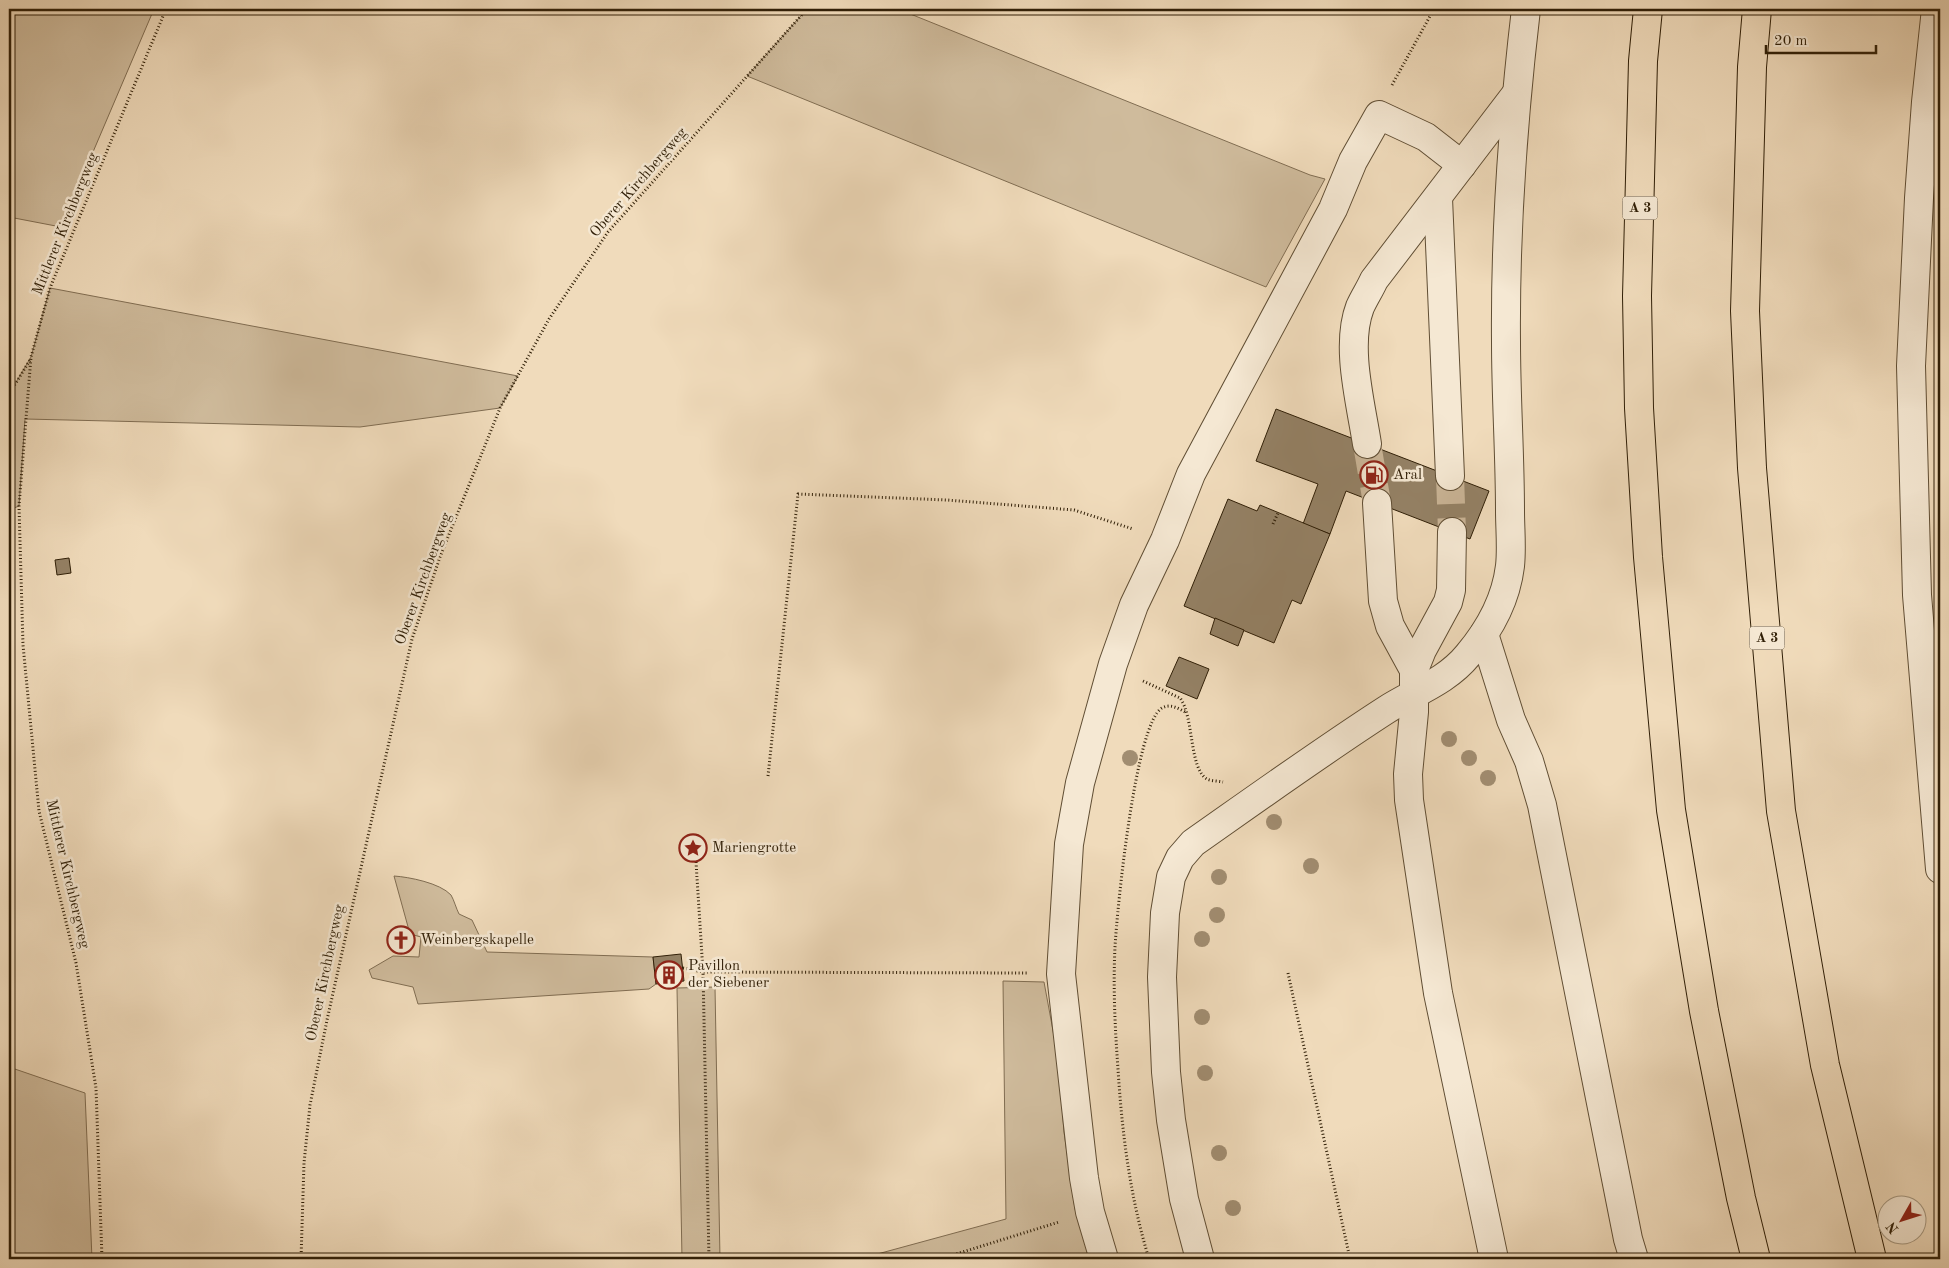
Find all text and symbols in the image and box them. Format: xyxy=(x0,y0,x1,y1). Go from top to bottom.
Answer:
scale bar xyxy=(1766,22,1876,54)
text: 20 m xyxy=(1774,34,1808,49)
street label: Oberer Kirchbergweg xyxy=(588,125,690,241)
street label: Mittlerer Kirchbergweg xyxy=(30,151,102,297)
road number: A 3 xyxy=(1622,197,1658,220)
fuel station icon: Aral xyxy=(1359,460,1389,490)
place label: Aral xyxy=(1393,468,1422,483)
street label: Oberer Kirchbergweg xyxy=(393,511,455,647)
road number: A 3 xyxy=(1750,626,1784,650)
street label: Mittlerer Kirchbergweg xyxy=(43,798,91,950)
place icon: Mariengrotte xyxy=(678,833,708,863)
place label: Mariengrotte xyxy=(712,841,796,856)
street label: Oberer Kirchbergweg xyxy=(304,903,348,1043)
church icon: Weinbergskapelle xyxy=(386,925,416,955)
place label: Weinbergskapelle xyxy=(420,933,534,948)
place label: Pavillon der Siebener xyxy=(688,959,769,991)
building icon: Pavillon der Siebener xyxy=(654,960,684,990)
north arrow xyxy=(1876,1196,1926,1246)
text: N xyxy=(1884,1219,1901,1236)

